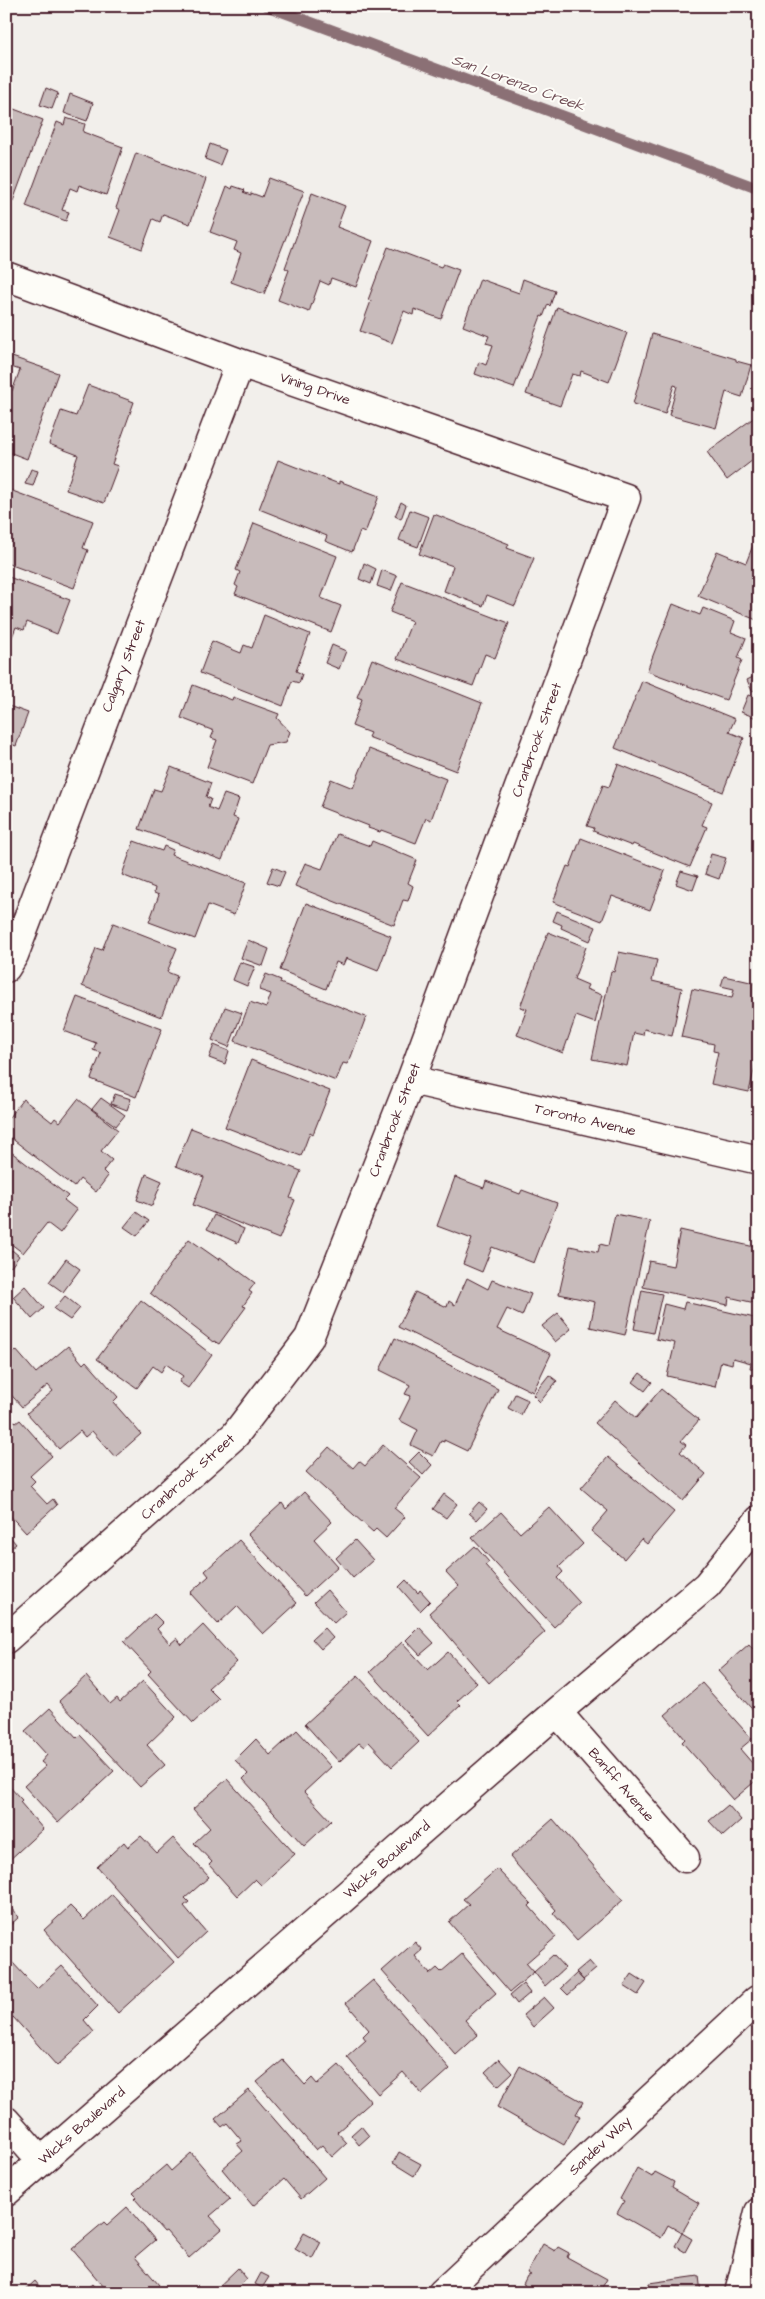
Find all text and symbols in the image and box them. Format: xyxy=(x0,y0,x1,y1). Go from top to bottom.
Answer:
water label: San Lorenzo Creek xyxy=(449,49,588,117)
street label: Vining Drive xyxy=(277,368,353,411)
street label: Calgary Street xyxy=(97,616,151,715)
street label: Cranbrook Street xyxy=(507,680,567,800)
street label: Cranbrook Street xyxy=(364,1060,426,1180)
street label: Toronto Avenue xyxy=(532,1099,638,1142)
street label: Cranbrook Street xyxy=(137,1429,240,1525)
street label: Banff Avenue xyxy=(583,1744,659,1827)
street label: Wicks Boulevard xyxy=(339,1817,435,1903)
street label: Wicks Boulevard xyxy=(34,2083,130,2169)
street label: Sandev Way xyxy=(564,2112,636,2180)

